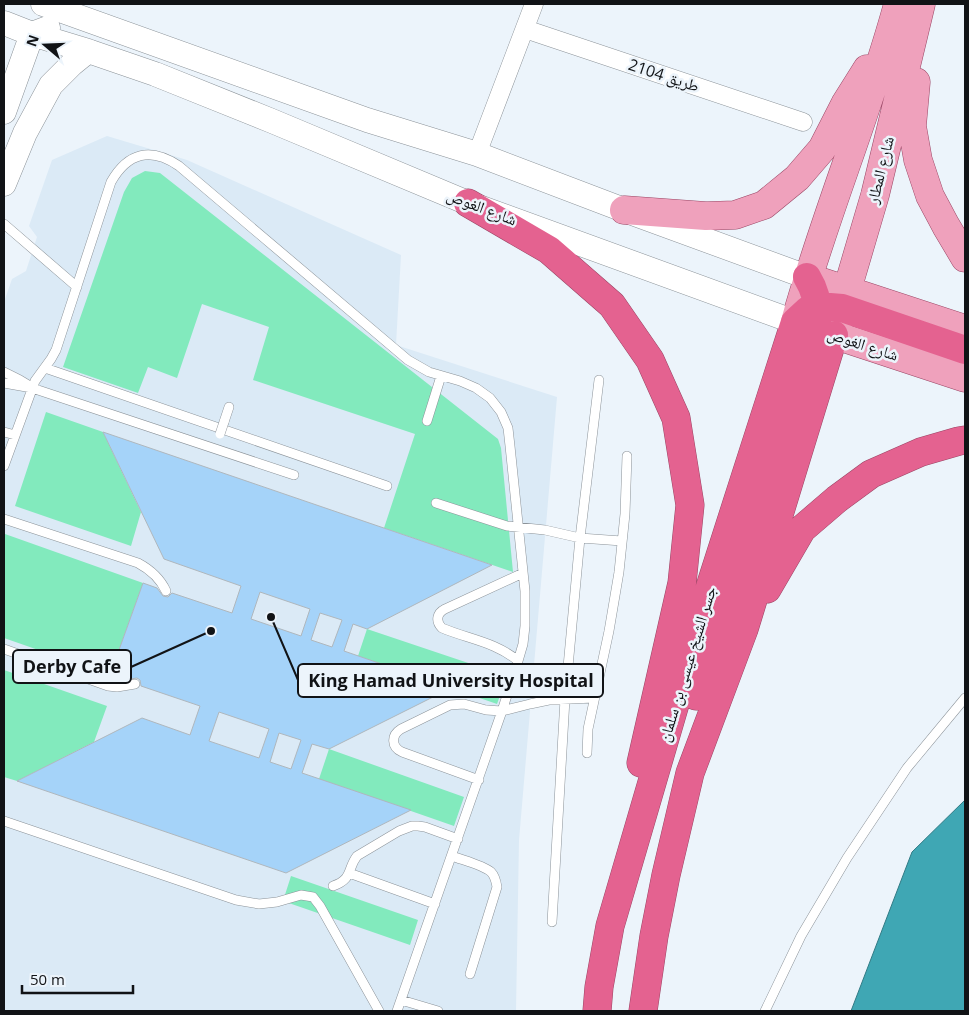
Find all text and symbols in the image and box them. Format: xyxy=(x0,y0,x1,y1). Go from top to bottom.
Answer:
north arrow xyxy=(20,20,70,70)
text: N xyxy=(21,32,43,49)
street label: طريق 2104 xyxy=(626,53,702,97)
street label: شارع المطار xyxy=(861,134,899,207)
street label: شارع الغوص xyxy=(444,184,520,230)
street label: شارع الغوص xyxy=(825,322,901,366)
street label: جسر الشيخ عيسى بن سلمان xyxy=(653,583,721,745)
callout: Derby Cafe xyxy=(13,650,131,683)
text: Derby Cafe xyxy=(23,654,121,678)
callout: King Hamad University Hospital xyxy=(298,664,603,697)
text: King Hamad University Hospital xyxy=(308,668,594,692)
scale bar xyxy=(22,962,134,994)
text: 50 m xyxy=(30,969,65,989)

